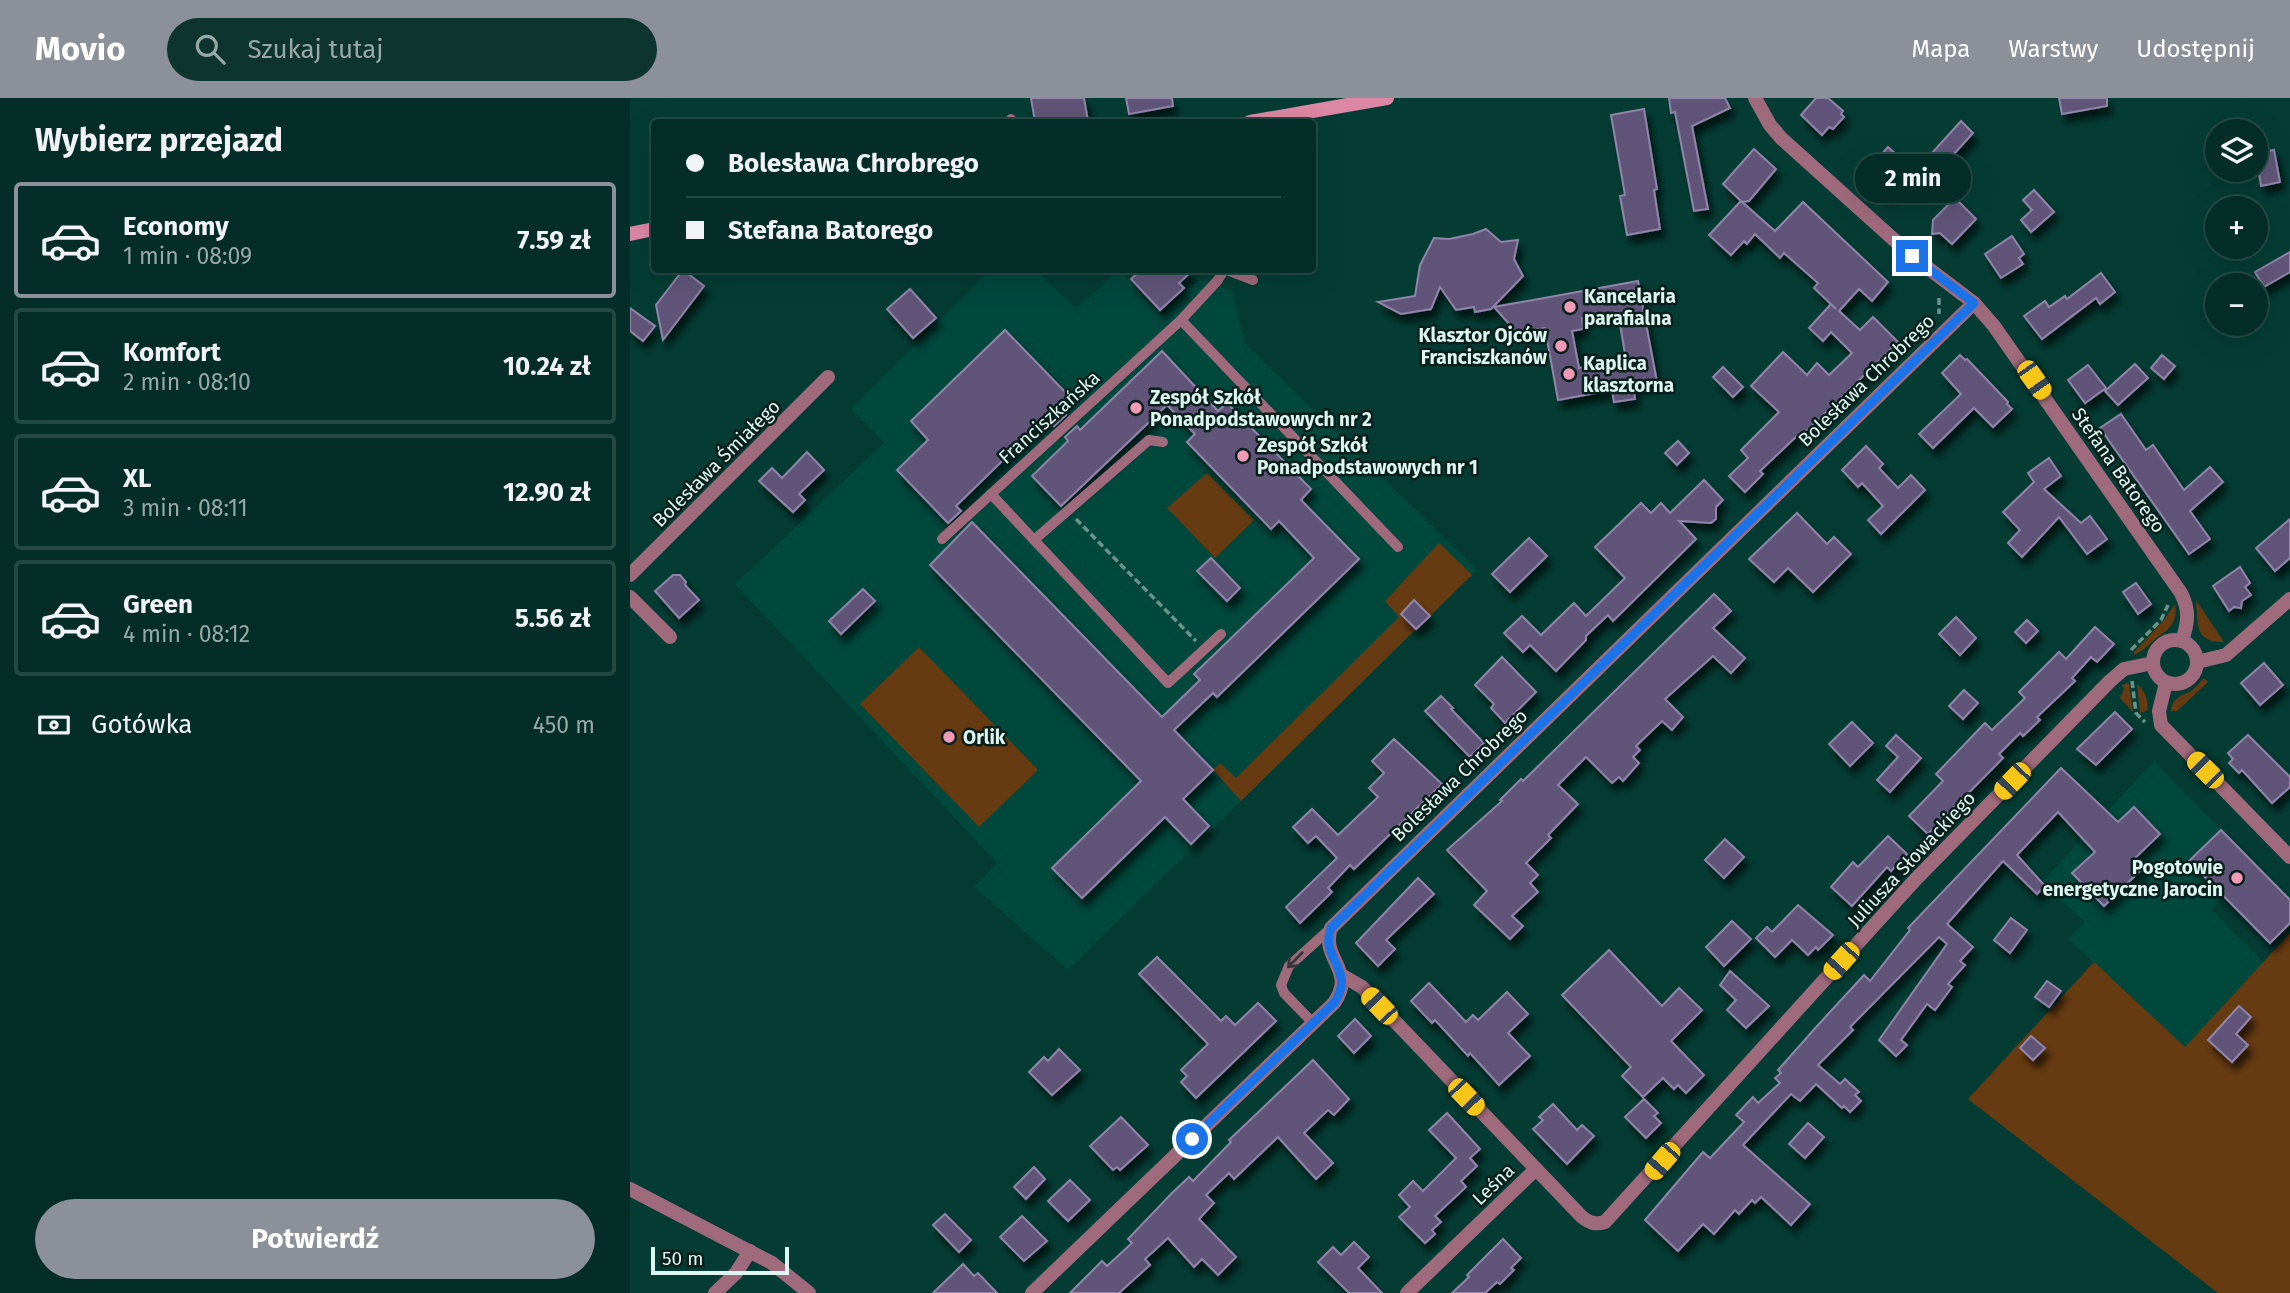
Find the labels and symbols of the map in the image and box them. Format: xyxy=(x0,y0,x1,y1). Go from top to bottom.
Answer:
callout: 2 min xyxy=(1854,155,1970,204)
route end xyxy=(1896,240,1928,272)
place label: Kancelaria parafialna xyxy=(1584,285,1676,330)
marker: Kancelaria parafialna xyxy=(1562,299,1578,315)
street label: Bolesława Chrobrego xyxy=(1793,309,1939,451)
place label: Klasztor Ojców Franciszkanów xyxy=(1419,324,1548,369)
marker: Klasztor Ojców Franciszkanów xyxy=(1553,338,1569,354)
place label: Kaplica klasztorna xyxy=(1583,352,1674,397)
car xyxy=(2014,357,2055,403)
street label: Franciszkańska xyxy=(994,366,1105,469)
marker: Kaplica klasztorna xyxy=(1561,366,1577,382)
place label: Zespół Szkół Ponadpodstawowych nr 2 xyxy=(1150,386,1372,431)
street label: Bolesława Śmiałego xyxy=(648,395,785,532)
marker: Zespół Szkół Ponadpodstawowych nr 2 xyxy=(1128,400,1144,416)
street label: Stefana Batorego xyxy=(2067,403,2170,537)
place label: Zespół Szkół Ponadpodstawowych nr 1 xyxy=(1257,434,1478,479)
marker: Zespół Szkół Ponadpodstawowych nr 1 xyxy=(1235,448,1251,464)
street label: Bolesława Chrobrego xyxy=(1386,704,1532,846)
place label: Orlik xyxy=(963,726,1006,749)
marker: Orlik xyxy=(941,729,957,745)
car xyxy=(2183,748,2228,792)
car xyxy=(1990,759,2035,803)
street label: Juliusza Słowackiego xyxy=(1843,787,1980,932)
place label: Pogotowie energetyczne Jarocin xyxy=(2042,856,2223,901)
marker: Pogotowie energetyczne Jarocin xyxy=(2229,870,2245,886)
car xyxy=(1820,938,1863,984)
one-way arrow xyxy=(1287,951,1304,968)
car xyxy=(1357,984,1402,1028)
car xyxy=(1444,1075,1489,1119)
route start xyxy=(1176,1123,1208,1155)
car xyxy=(1641,1138,1684,1184)
street label: Leśna xyxy=(1467,1159,1519,1210)
scale bar xyxy=(651,1244,789,1276)

